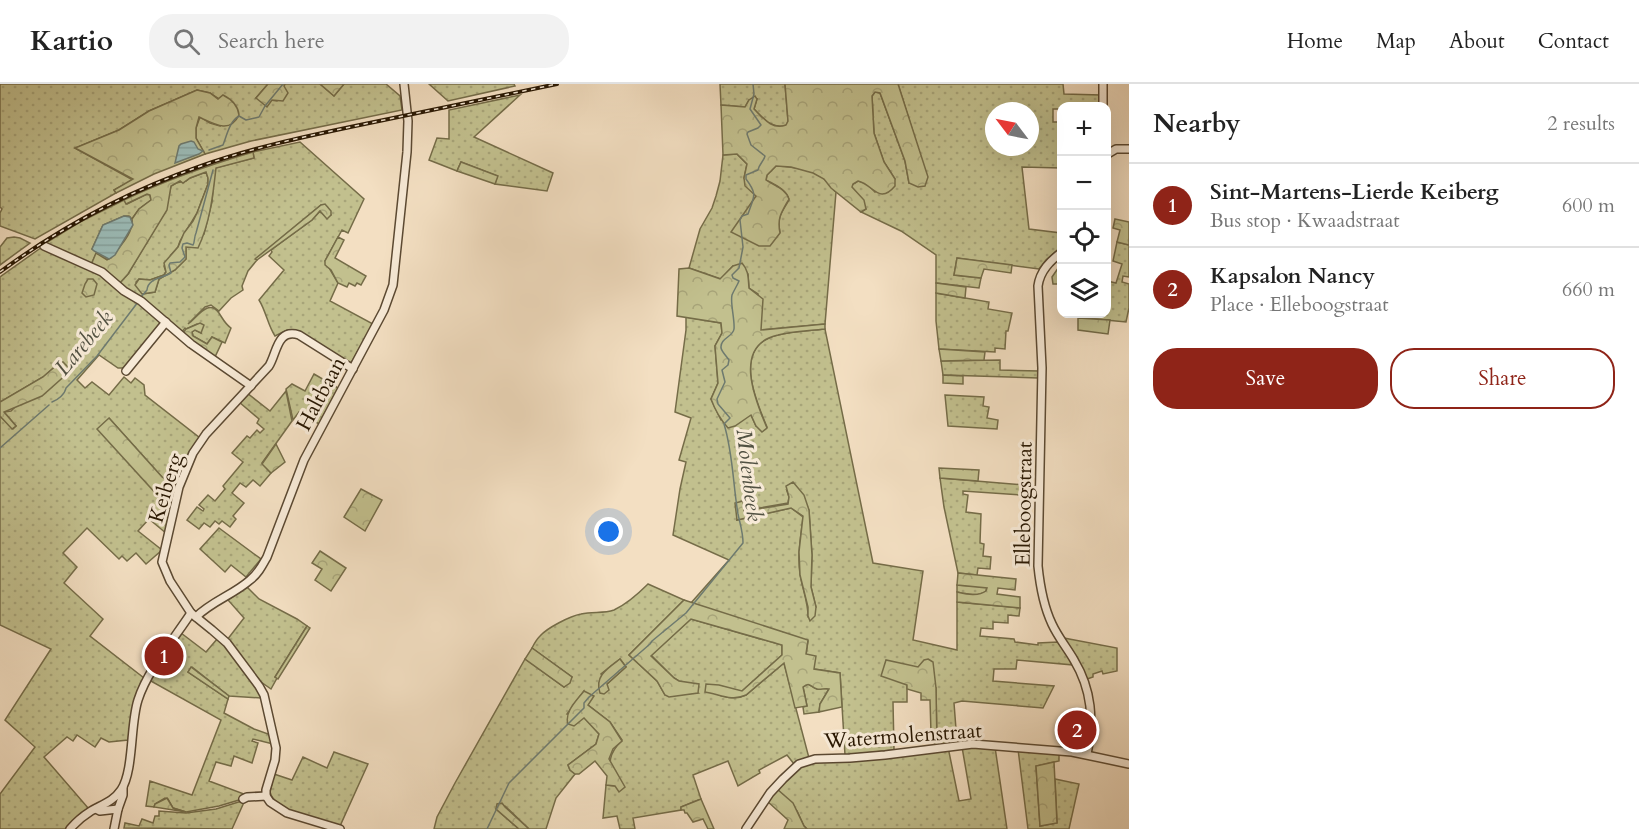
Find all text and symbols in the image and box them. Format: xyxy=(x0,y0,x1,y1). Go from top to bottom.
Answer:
search box xyxy=(149,14,569,68)
text: Kartio xyxy=(30,22,113,60)
icon: search xyxy=(170,25,203,58)
text: Search here xyxy=(218,26,325,56)
text: Home xyxy=(1287,27,1343,56)
text: Map xyxy=(1376,27,1416,56)
text: About xyxy=(1449,27,1505,56)
text: Contact xyxy=(1538,27,1609,56)
north arrow xyxy=(985,102,1039,156)
map controls xyxy=(1057,102,1111,318)
button: + xyxy=(1057,102,1111,156)
text: Nearby xyxy=(1153,106,1241,141)
text: 2 results xyxy=(1547,110,1615,137)
button: − xyxy=(1057,156,1111,210)
text: Sint-Martens-Lierde Keiberg xyxy=(1210,177,1499,207)
text: 1 xyxy=(1167,192,1178,219)
text: 600 m xyxy=(1562,192,1615,219)
text: Bus stop · Kwaadstraat xyxy=(1210,207,1400,234)
button: locate xyxy=(1057,210,1111,264)
text: Kapsalon Nancy xyxy=(1210,261,1375,291)
button: layers xyxy=(1057,264,1111,318)
text: 2 xyxy=(1167,276,1178,303)
text: 660 m xyxy=(1562,276,1615,303)
text: Place · Elleboogstraat xyxy=(1210,291,1389,318)
water label: Larebeek xyxy=(48,304,120,382)
button: Save xyxy=(1153,348,1378,409)
button: Share xyxy=(1390,348,1615,409)
street label: Haltbaan xyxy=(289,352,353,436)
water label: Molenbeek xyxy=(728,427,770,523)
street label: Elleboogstraat xyxy=(1008,441,1040,567)
street label: Keiberg xyxy=(142,449,190,526)
your location xyxy=(594,517,623,546)
pin: 1 xyxy=(144,634,184,678)
pin: 2 xyxy=(1058,708,1096,752)
street label: Watermolenstraat xyxy=(822,716,983,756)

